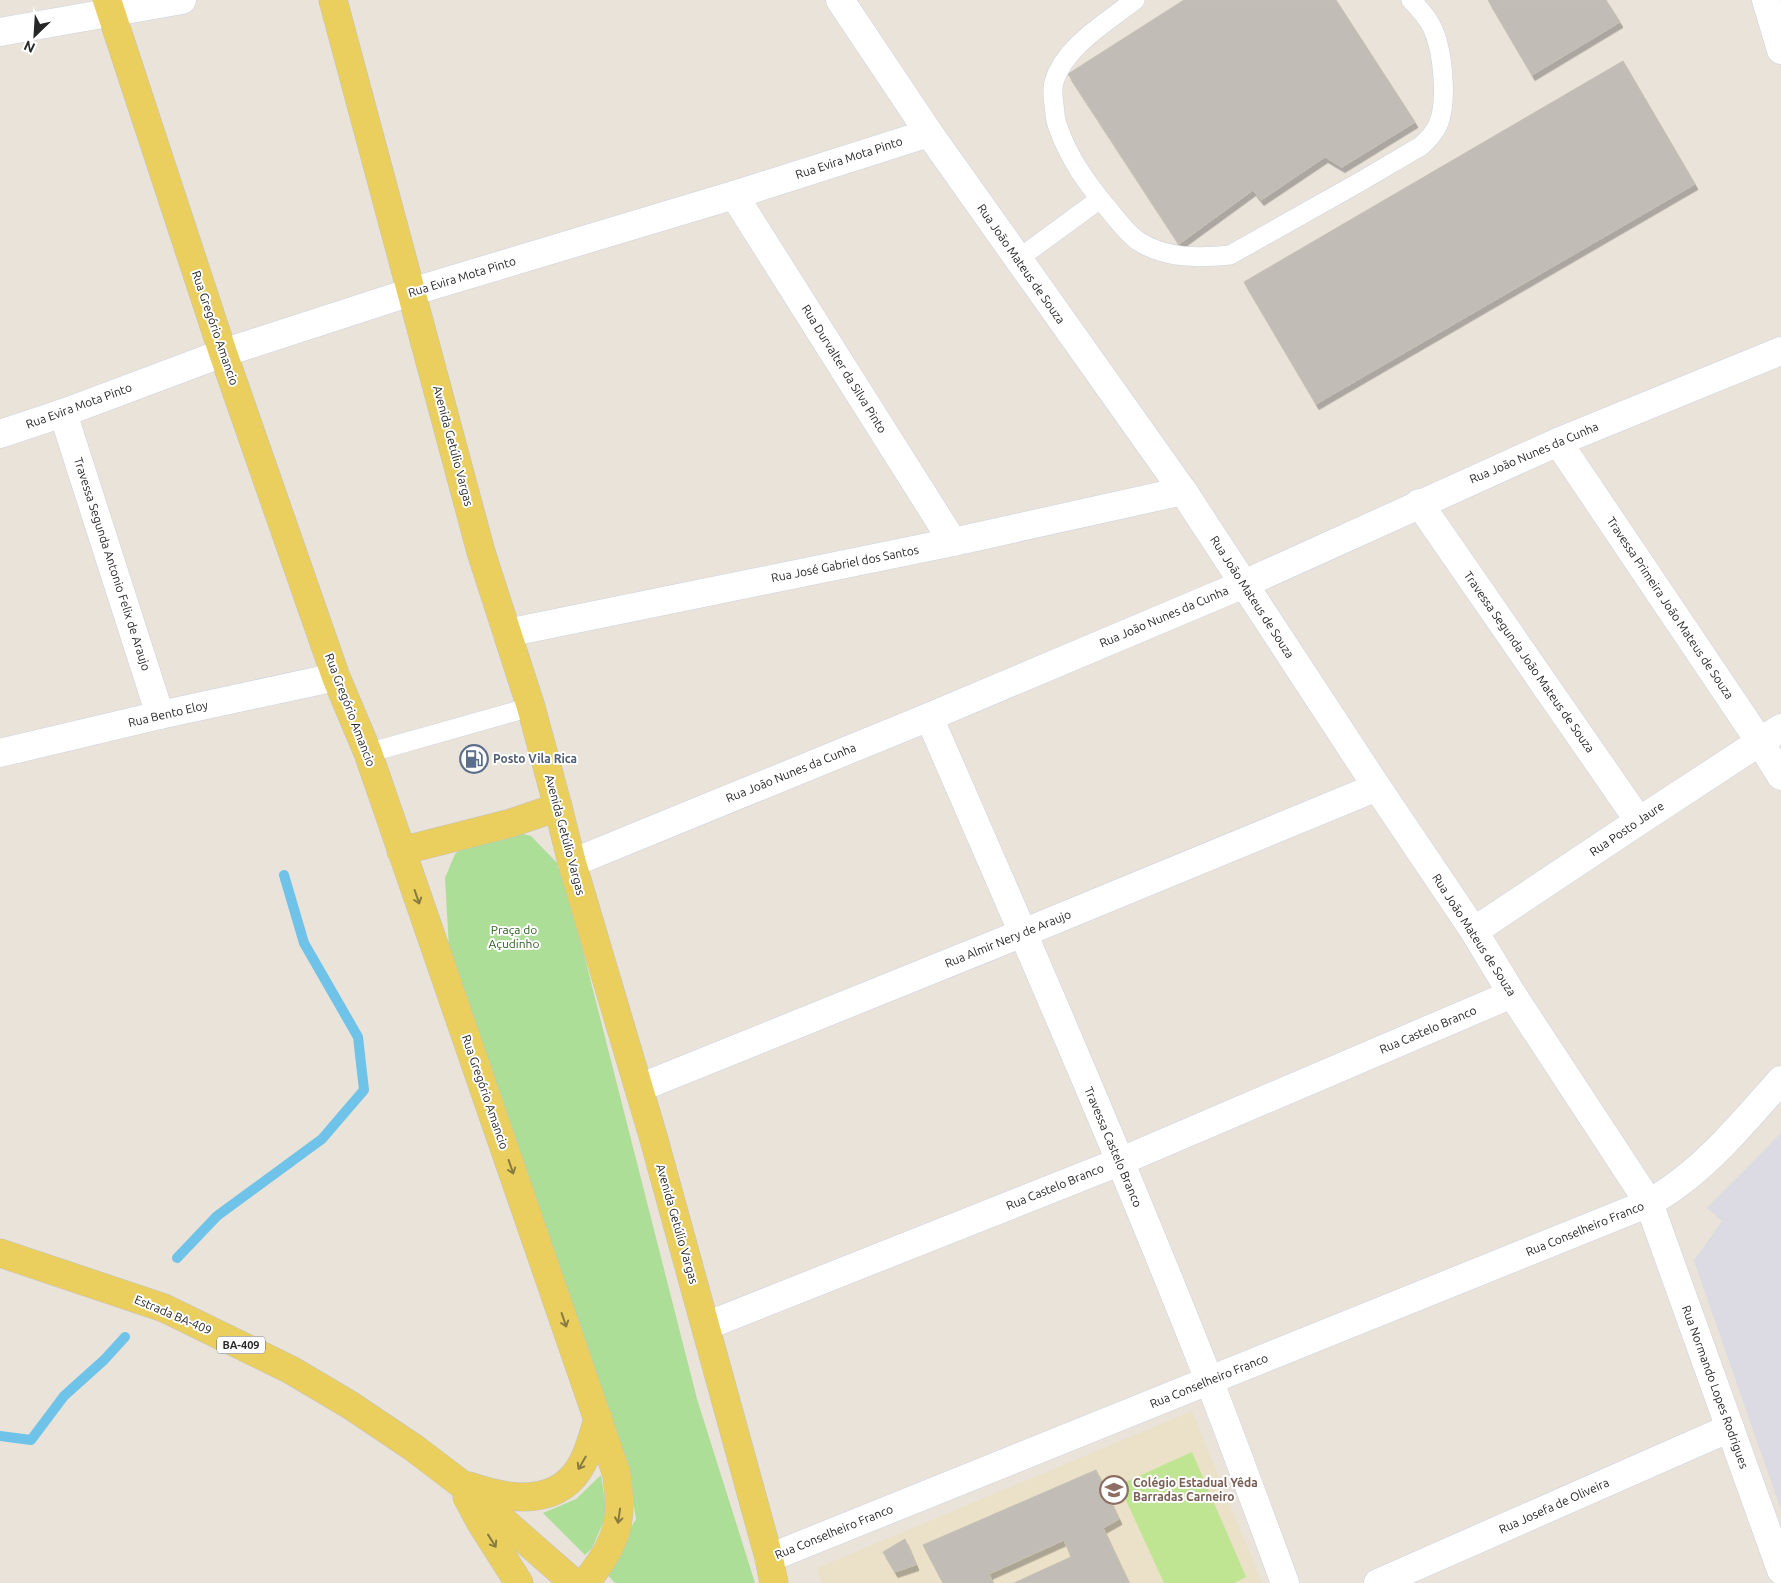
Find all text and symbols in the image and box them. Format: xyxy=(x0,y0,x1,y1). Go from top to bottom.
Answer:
north arrow xyxy=(10,10,60,60)
text: N xyxy=(21,37,38,56)
street label: Rua Evira Mota Pinto xyxy=(794,134,904,181)
street label: Rua João Mateus de Souza xyxy=(975,201,1068,326)
street label: Rua Evira Mota Pinto xyxy=(407,254,517,299)
street label: Rua Gregório Amancio xyxy=(190,269,241,387)
street label: Rua Durvalter da Silva Pinto xyxy=(799,302,889,435)
street label: Rua Evira Mota Pinto xyxy=(24,380,134,431)
street label: Avenida Getúlio Vargas xyxy=(431,384,476,508)
street label: Rua João Nunes da Cunha xyxy=(1467,419,1600,486)
street label: Travessa Segunda Antonio Felix de Araujo xyxy=(72,456,153,672)
street label: Travessa Primeira João Mateus de Souza xyxy=(1604,514,1736,701)
street label: Rua João Mateus de Souza xyxy=(1208,533,1297,660)
street label: Rua José Gabriel dos Santos xyxy=(770,543,920,584)
street label: Travessa Segunda João Mateus de Souza xyxy=(1462,569,1597,755)
street label: Rua João Nunes da Cunha xyxy=(1097,583,1230,650)
street label: Rua Gregório Amancio xyxy=(323,651,378,768)
street label: Rua Bento Eloy xyxy=(127,698,209,729)
street label: Rua João Nunes da Cunha xyxy=(724,740,858,805)
fuel station icon: Posto Vila Rica xyxy=(459,744,489,774)
place label: Posto Vila Rica xyxy=(493,752,577,765)
street label: Avenida Getúlio Vargas xyxy=(543,773,588,897)
street label: Rua Posto Jaure xyxy=(1587,799,1666,858)
street label: Rua João Mateus de Souza xyxy=(1430,871,1519,998)
one-way arrow xyxy=(413,889,423,905)
street label: Rua Almir Nery de Araujo xyxy=(943,907,1073,970)
park label: Praça do Açudinho xyxy=(489,923,539,950)
street label: Rua Castelo Branco xyxy=(1377,1003,1478,1056)
street label: Rua Gregório Amancio xyxy=(460,1033,511,1151)
street label: Travessa Castelo Branco xyxy=(1082,1085,1145,1209)
one-way arrow xyxy=(507,1158,516,1174)
street label: Rua Castelo Branco xyxy=(1004,1161,1105,1212)
street label: Avenida Getúlio Vargas xyxy=(654,1162,701,1285)
street label: Rua Conselheiro Franco xyxy=(1524,1199,1646,1258)
street label: Estrada BA-409 xyxy=(133,1292,214,1337)
street label: Rua Normando Lopes Rodrigues xyxy=(1680,1303,1751,1470)
one-way arrow xyxy=(560,1312,569,1327)
road number: BA-409 xyxy=(217,1336,265,1354)
street label: Rua Conselheiro Franco xyxy=(1148,1351,1270,1410)
one-way arrow xyxy=(576,1456,586,1470)
school or university icon: Colégio Estadual Yêda Barradas Carneiro xyxy=(1099,1475,1129,1505)
street label: Rua Josefa de Oliveira xyxy=(1497,1475,1611,1536)
place label: Colégio Estadual Yêda Barradas Carneiro xyxy=(1133,1476,1258,1503)
street label: Rua Conselheiro Franco xyxy=(773,1502,895,1561)
one-way arrow xyxy=(614,1507,624,1523)
one-way arrow xyxy=(487,1533,497,1547)

